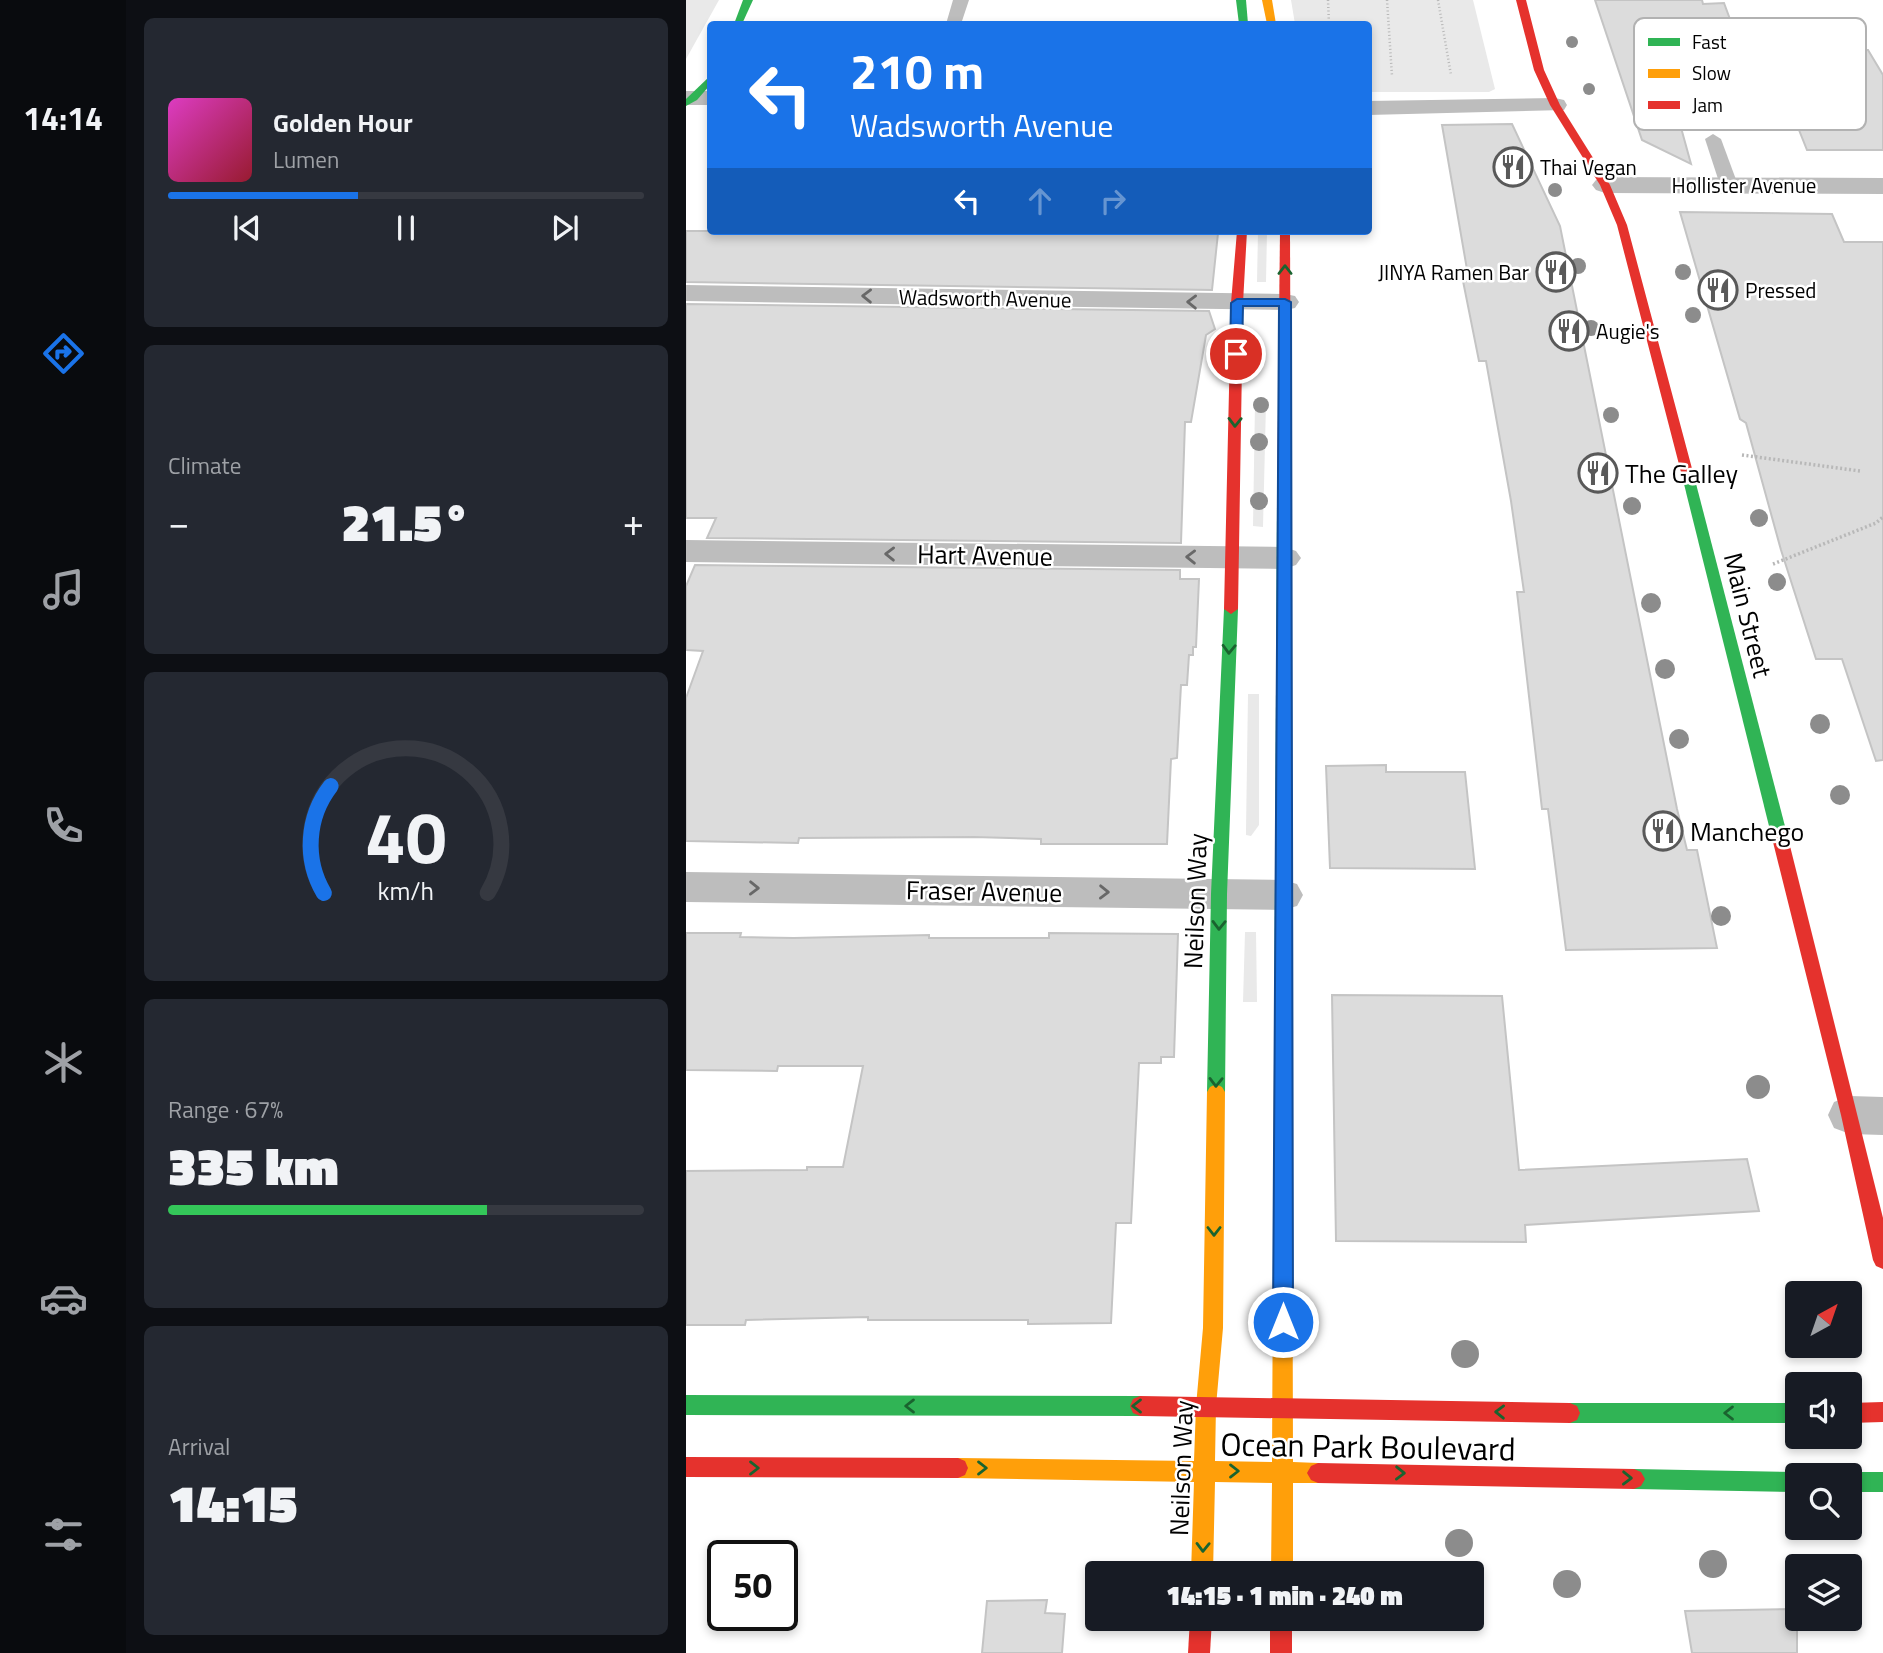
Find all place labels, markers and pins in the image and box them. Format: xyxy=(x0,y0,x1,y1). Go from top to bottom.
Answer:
restaurant icon: Thai Vegan xyxy=(1492,146,1534,188)
place label: Thai Vegan xyxy=(1540,151,1637,183)
restaurant icon: JINYA Ramen Bar xyxy=(1535,251,1577,293)
place label: JINYA Ramen Bar xyxy=(1378,256,1529,288)
restaurant icon: Pressed xyxy=(1697,269,1739,311)
place label: Pressed xyxy=(1745,274,1816,306)
restaurant icon: Augie's xyxy=(1548,310,1590,352)
place label: Augie's xyxy=(1596,315,1659,347)
pin xyxy=(1206,324,1266,384)
restaurant icon: The Galley xyxy=(1577,452,1619,494)
place label: The Galley xyxy=(1625,454,1738,493)
restaurant icon: Manchego xyxy=(1642,810,1684,852)
place label: Manchego xyxy=(1690,812,1804,851)

